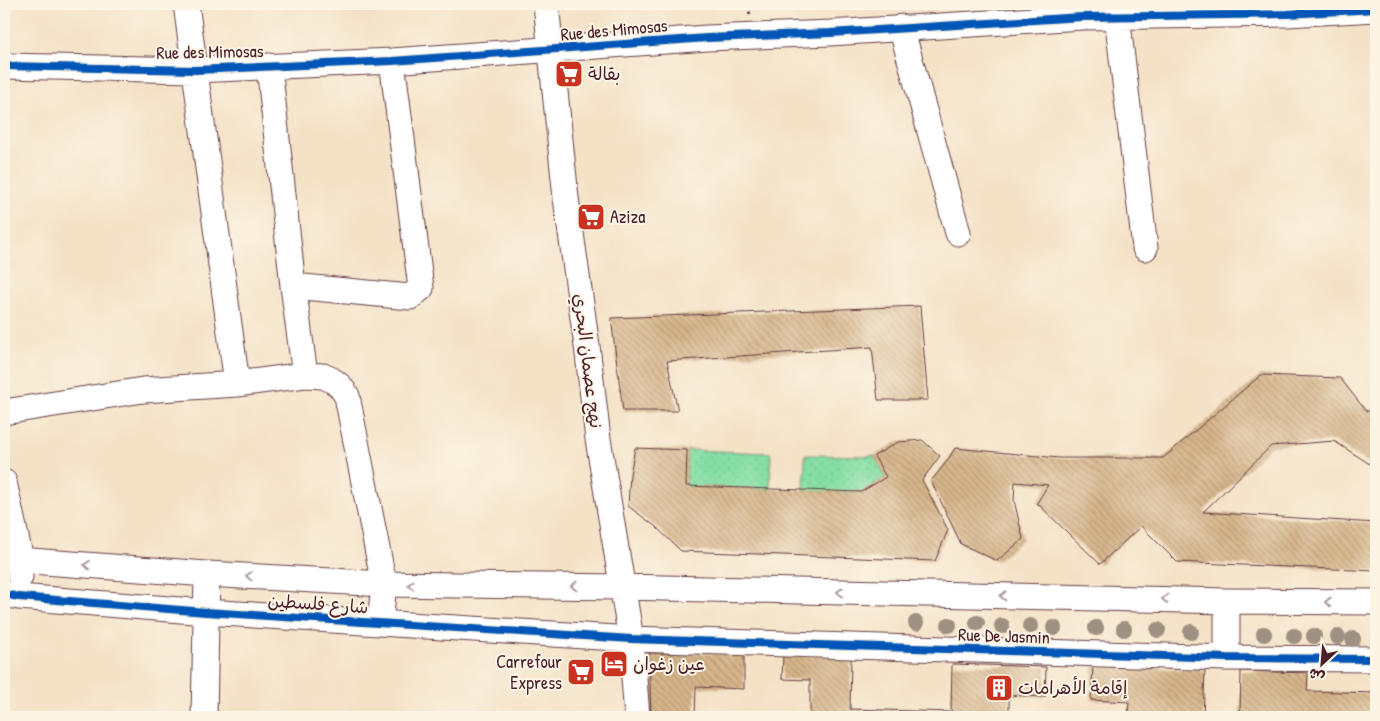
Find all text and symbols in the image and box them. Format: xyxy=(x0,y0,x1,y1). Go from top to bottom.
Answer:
street label: Rue des Mimosas xyxy=(560,12,668,47)
street label: Rue des Mimosas xyxy=(156,38,264,65)
supermarket icon: بقالة xyxy=(554,59,584,89)
place label: بقالة xyxy=(588,61,621,86)
supermarket icon: Aziza xyxy=(576,202,606,232)
place label: Aziza xyxy=(610,204,645,229)
street label: نهج عصمان البحري xyxy=(567,292,609,430)
one-way arrow xyxy=(83,560,91,571)
one-way arrow xyxy=(245,571,253,582)
one-way arrow xyxy=(407,580,414,590)
one-way arrow xyxy=(569,581,577,591)
one-way arrow xyxy=(836,587,844,597)
street label: شارع فلسطين xyxy=(267,588,369,619)
one-way arrow xyxy=(998,590,1006,601)
one-way arrow xyxy=(1161,594,1169,605)
one-way arrow xyxy=(1323,597,1331,607)
street label: Rue De Jasmin xyxy=(958,621,1050,650)
north arrow xyxy=(1298,638,1348,688)
place label: Carrefour Express xyxy=(496,649,562,695)
hotel icon: عين زغوان xyxy=(599,649,629,679)
place label: عين زغوان xyxy=(633,651,705,676)
supermarket icon: Carrefour Express xyxy=(566,657,596,687)
text: ش xyxy=(1305,664,1327,688)
building icon: إقامة الأهرامات xyxy=(984,673,1014,703)
place label: إقامة الأهرامات xyxy=(1018,675,1127,700)

